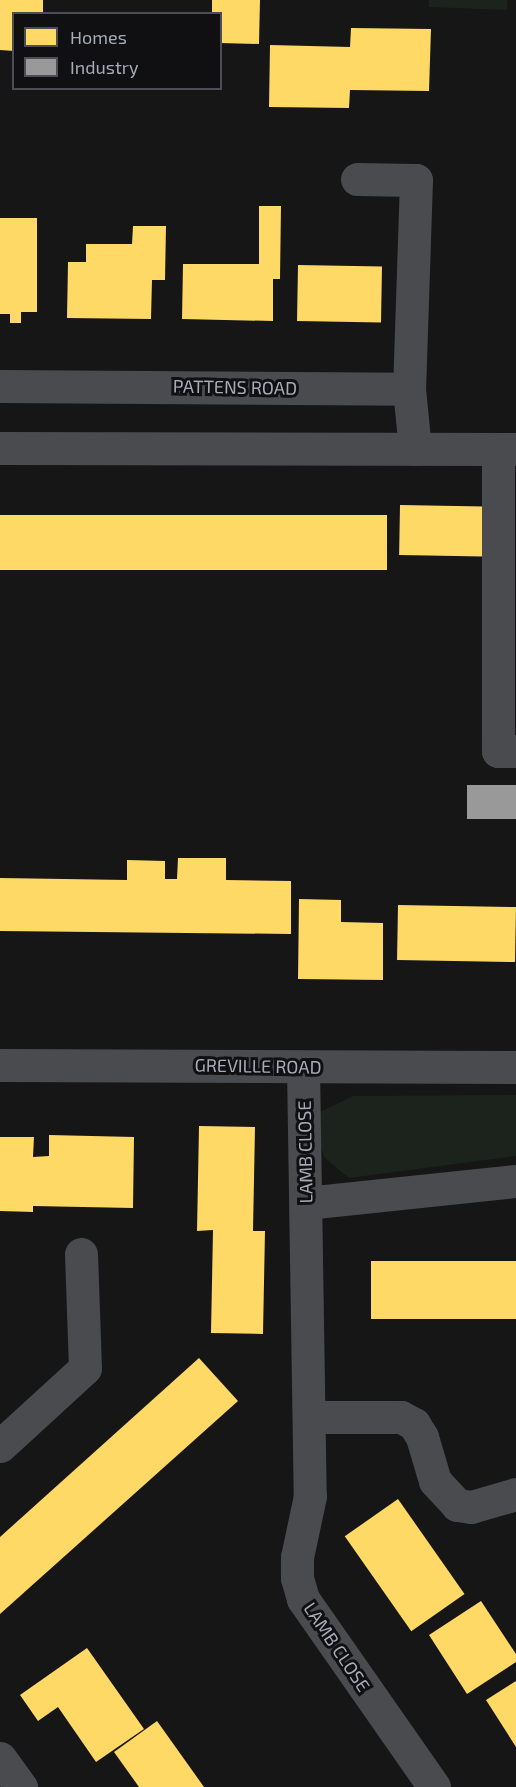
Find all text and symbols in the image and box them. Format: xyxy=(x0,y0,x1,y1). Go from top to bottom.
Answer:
legend xyxy=(12,12,222,90)
text: Homes xyxy=(70,26,127,48)
text: Industry xyxy=(70,56,139,78)
street label: PATTENS ROAD xyxy=(173,375,297,399)
street label: GREVILLE ROAD xyxy=(194,1054,322,1078)
street label: LAMB CLOSE xyxy=(293,1100,317,1204)
street label: LAMB CLOSE xyxy=(299,1598,375,1696)

